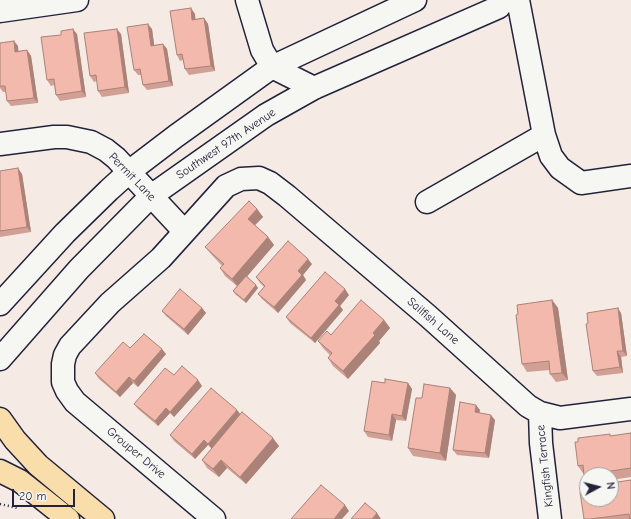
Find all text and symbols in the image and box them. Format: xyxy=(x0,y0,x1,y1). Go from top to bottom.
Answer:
street label: Southwest 97th Avenue xyxy=(174,105,278,183)
street label: Permit Lane xyxy=(105,150,159,204)
street label: Sailfish Lane xyxy=(404,294,462,348)
street label: Grouper Drive xyxy=(104,424,168,482)
street label: Kingfish Terrace xyxy=(534,424,556,508)
north arrow xyxy=(579,467,619,507)
scale bar xyxy=(14,481,77,507)
text: N xyxy=(604,481,617,490)
text: 20 m xyxy=(19,489,47,503)

